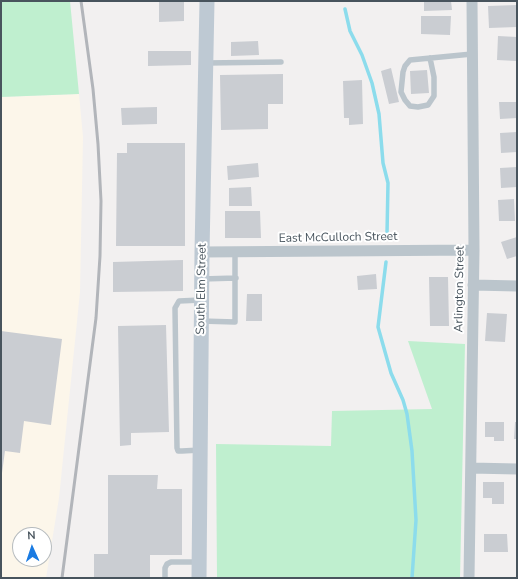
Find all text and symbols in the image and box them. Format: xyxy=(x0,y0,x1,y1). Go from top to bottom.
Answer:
street label: East McCulloch Street xyxy=(279,230,397,246)
street label: South Elm Street xyxy=(194,243,210,335)
street label: Arlington Street xyxy=(452,246,468,332)
north arrow xyxy=(12,527,52,567)
text: N xyxy=(27,528,36,543)

